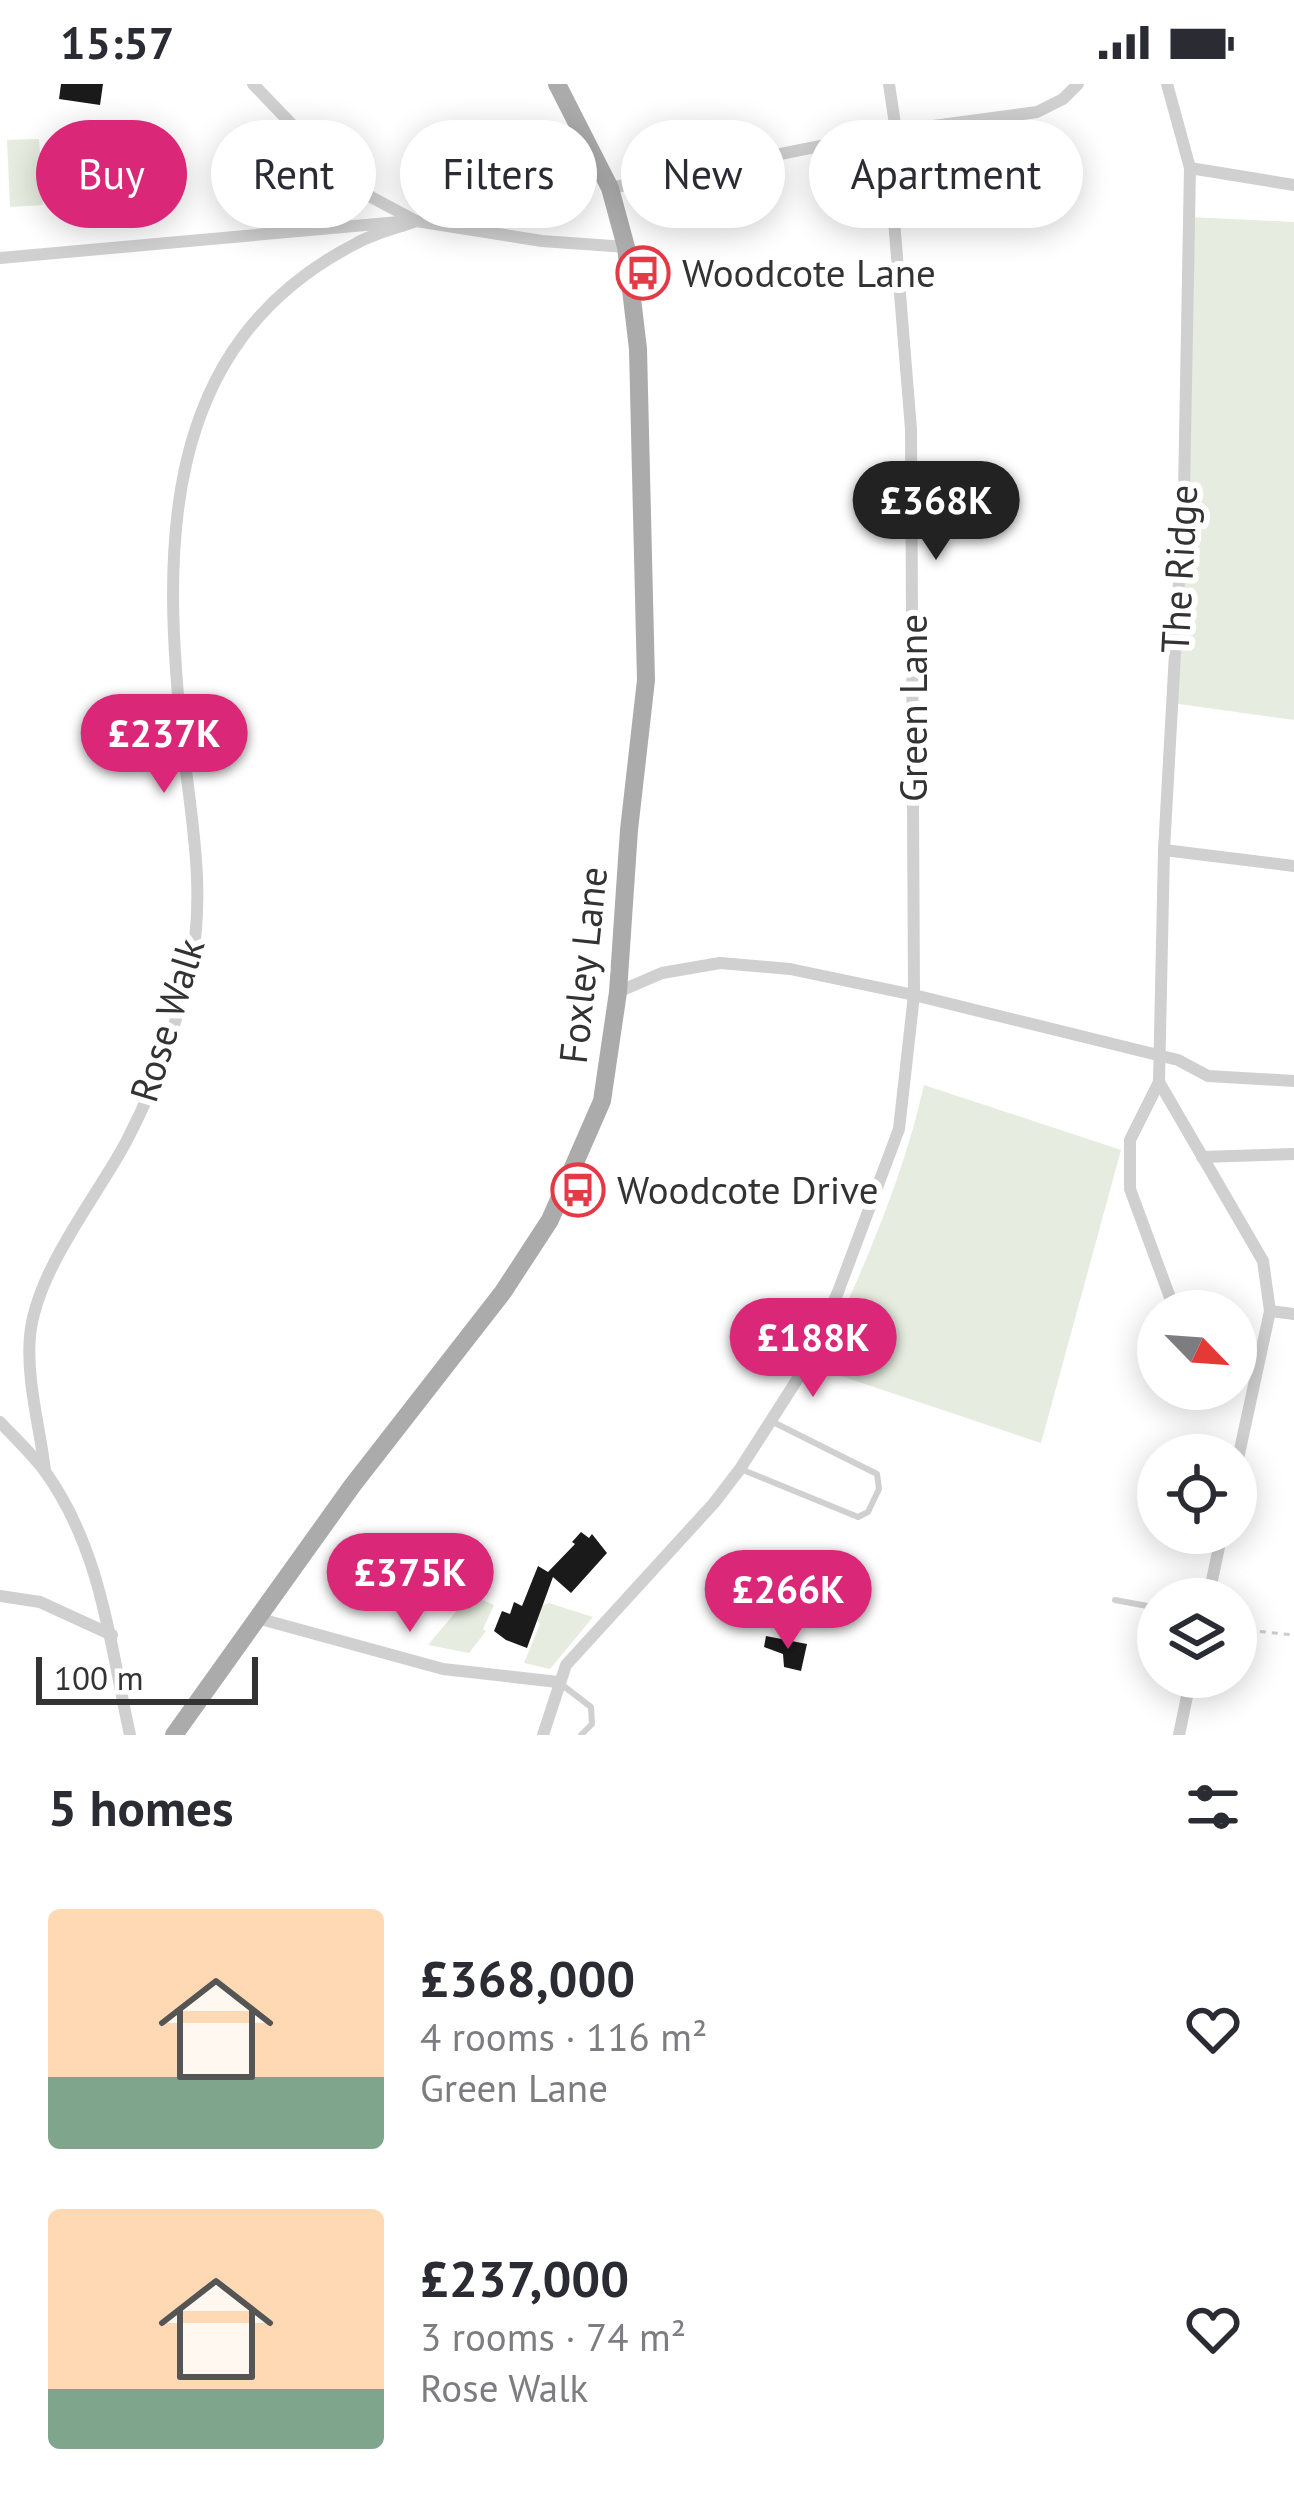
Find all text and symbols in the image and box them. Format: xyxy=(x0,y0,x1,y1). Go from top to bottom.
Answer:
text: 15:57 xyxy=(60,13,174,71)
chip: Buy xyxy=(36,120,187,228)
chip: Rent xyxy=(211,120,376,228)
chip: Filters xyxy=(400,120,597,228)
chip: New xyxy=(621,120,785,228)
chip: Apartment xyxy=(809,120,1083,228)
bus stop icon: Woodcote Lane xyxy=(615,245,671,301)
place label: Woodcote Lane xyxy=(682,247,936,298)
pin: £368K xyxy=(852,461,1020,563)
text: £368K xyxy=(880,474,992,525)
street label: The Ridge xyxy=(1149,483,1208,654)
street label: Green Lane xyxy=(887,614,938,802)
pin: £237K xyxy=(80,694,248,796)
text: £237K xyxy=(108,707,220,758)
street label: Foxley Lane xyxy=(547,864,618,1066)
street label: Rose Walk xyxy=(118,932,216,1108)
bus stop icon: Woodcote Drive xyxy=(550,1162,606,1218)
place label: Woodcote Drive xyxy=(617,1164,878,1215)
north arrow xyxy=(1137,1290,1257,1410)
map controls xyxy=(1137,1290,1257,1698)
pin: £188K xyxy=(729,1298,897,1400)
text: £188K xyxy=(757,1311,869,1362)
button: locate xyxy=(1137,1434,1257,1554)
pin: £375K xyxy=(326,1533,494,1635)
text: £375K xyxy=(354,1546,466,1597)
pin: £266K xyxy=(704,1550,872,1652)
text: £266K xyxy=(732,1563,844,1614)
button: layers xyxy=(1137,1578,1257,1698)
scale bar xyxy=(36,1651,258,1704)
text: 100 m xyxy=(54,1656,144,1699)
text: 5 homes xyxy=(48,1774,234,1840)
icon: filters xyxy=(1180,1774,1246,1840)
text: £368,000 xyxy=(420,1945,635,2011)
icon: home xyxy=(144,1957,288,2101)
icon: heart xyxy=(1180,1996,1246,2062)
text: 4 rooms · 116 m² xyxy=(420,2011,707,2062)
text: Green Lane xyxy=(420,2062,608,2113)
text: £237,000 xyxy=(420,2245,629,2311)
icon: home xyxy=(144,2257,288,2401)
icon: heart xyxy=(1180,2296,1246,2362)
text: 3 rooms · 74 m² xyxy=(420,2311,686,2362)
text: Rose Walk xyxy=(420,2362,588,2413)

